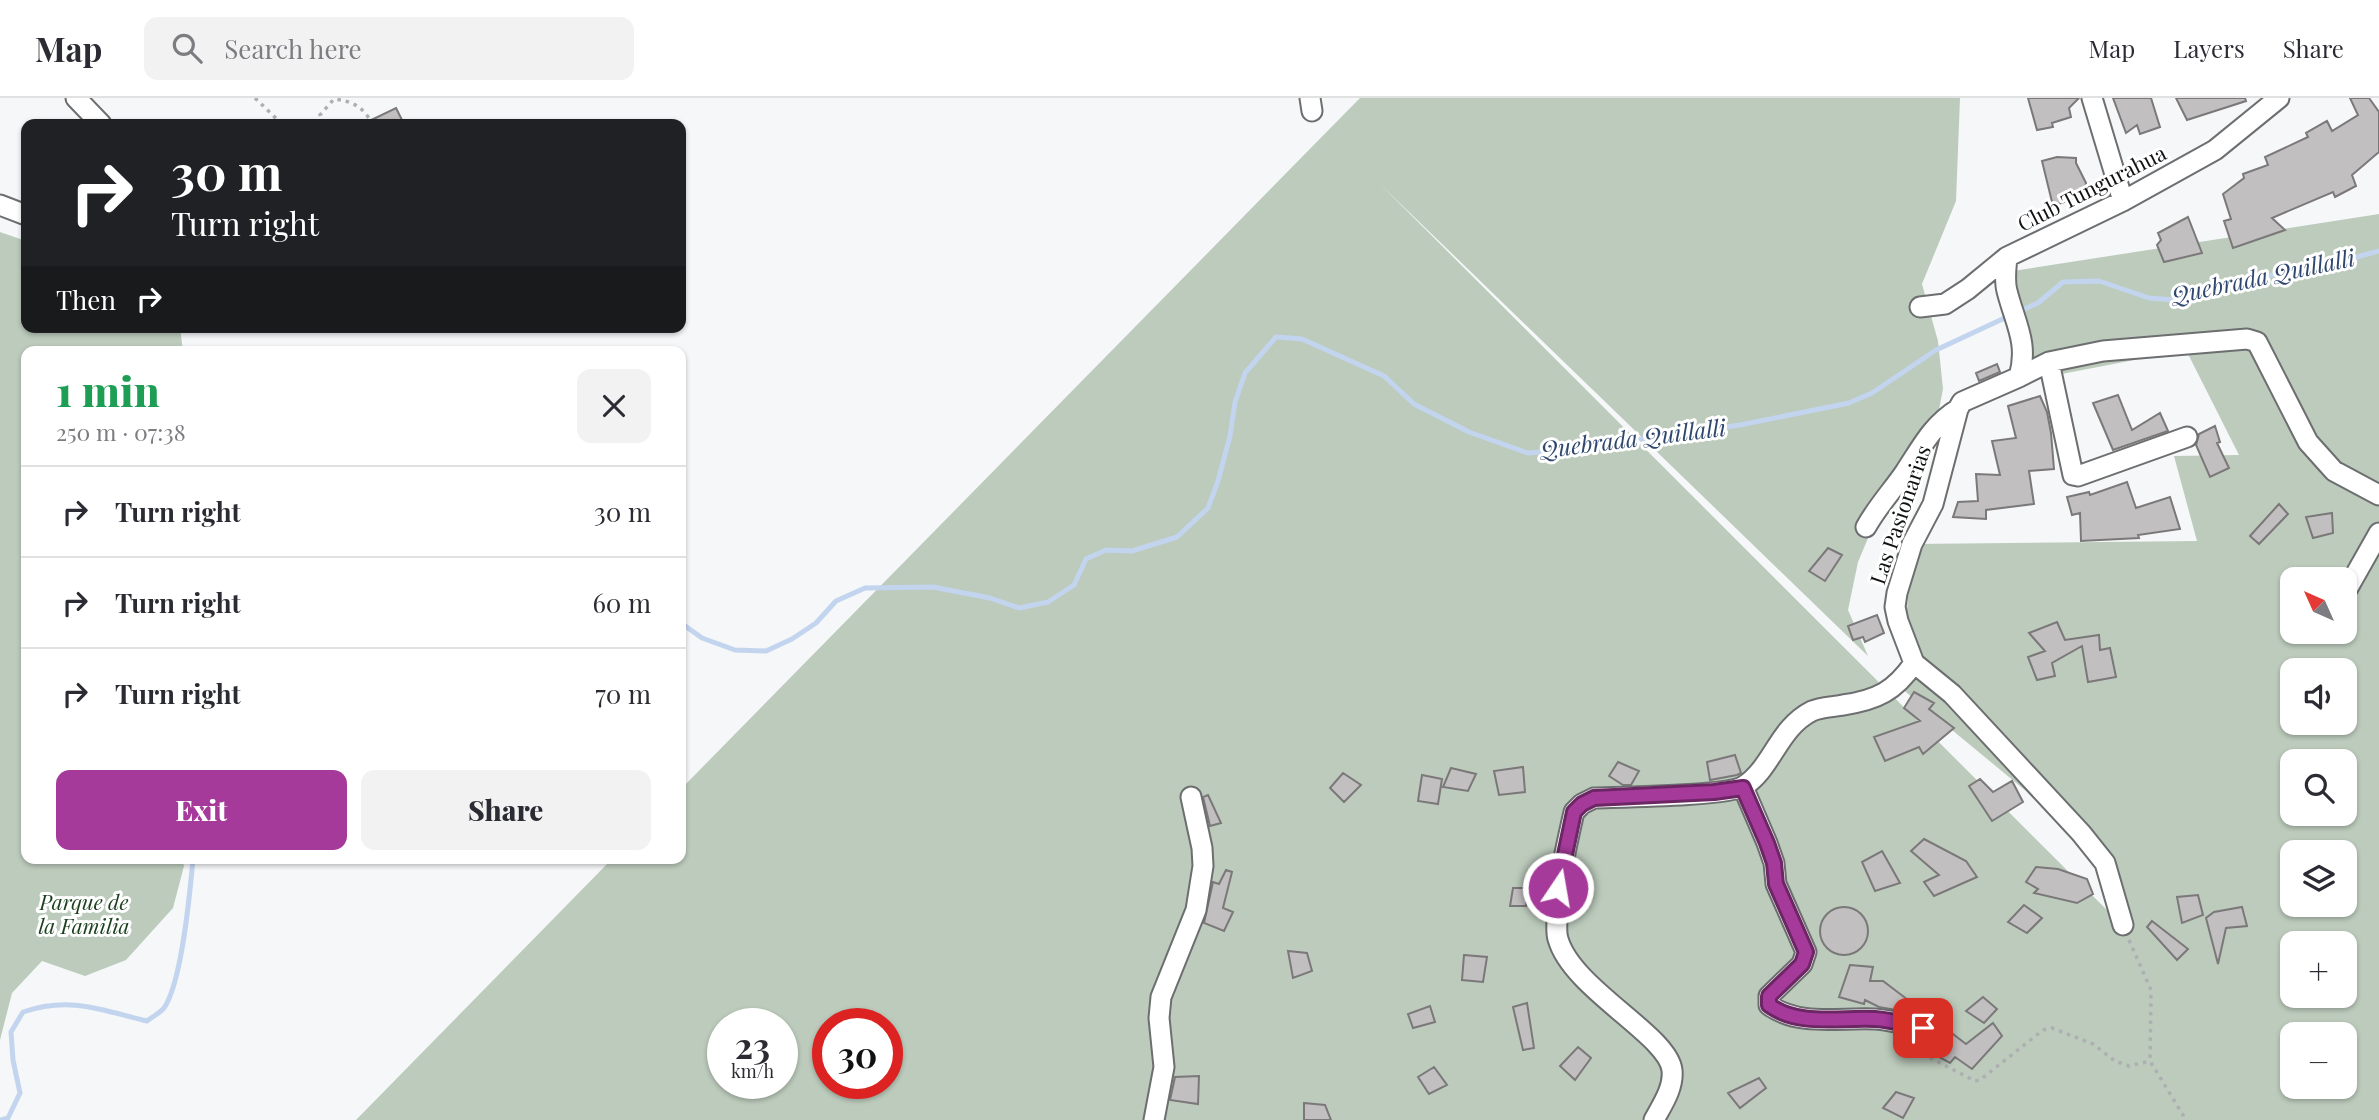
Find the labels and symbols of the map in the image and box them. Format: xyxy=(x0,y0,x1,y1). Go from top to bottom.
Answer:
street label: Club Tungurahua xyxy=(2012,137,2171,237)
water label: Quebrada Quillalli xyxy=(2166,241,2358,311)
water label: Quebrada Quillalli xyxy=(1536,411,1729,465)
street label: Las Pasionarias xyxy=(1862,441,1936,588)
north arrow xyxy=(2280,567,2357,644)
position arrow xyxy=(1521,851,1595,925)
park label: Parque de la Familia xyxy=(39,887,129,939)
pin xyxy=(1893,998,1953,1058)
speed limit sign: 30 xyxy=(812,1008,903,1099)

